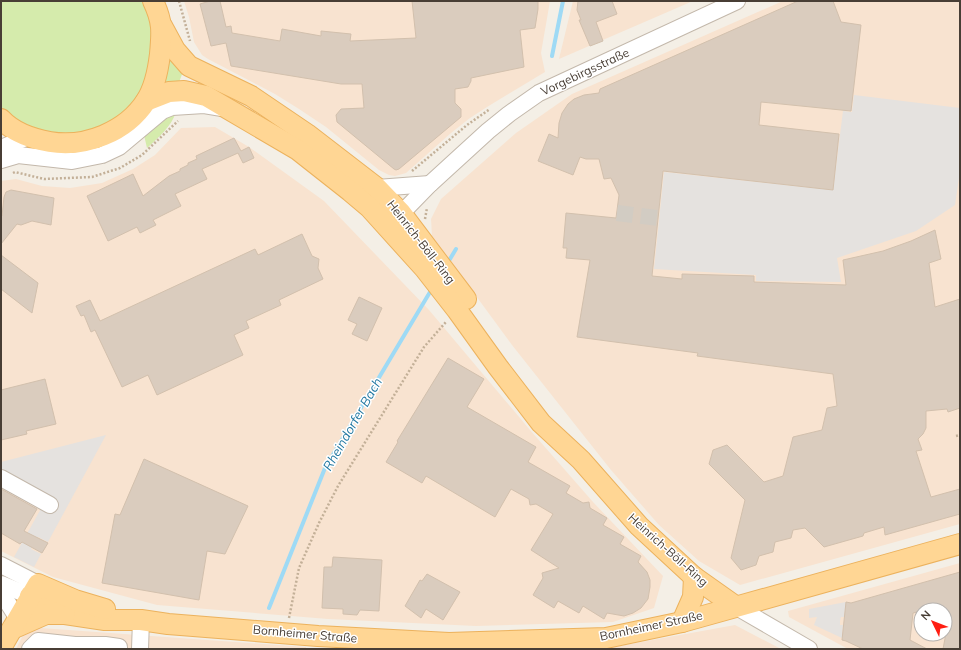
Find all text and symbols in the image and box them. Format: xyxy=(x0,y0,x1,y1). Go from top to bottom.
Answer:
street label: Vorgebirgsstraße xyxy=(538,45,631,99)
street label: Heinrich-Böll-Ring xyxy=(384,197,459,287)
water label: Rheindorfer Bach xyxy=(319,375,385,473)
street label: Heinrich-Böll-Ring xyxy=(625,510,711,589)
north arrow xyxy=(913,602,953,642)
street label: Bornheimer Straße xyxy=(598,607,704,644)
text: N xyxy=(918,607,934,623)
street label: Bornheimer Straße xyxy=(252,621,358,646)

